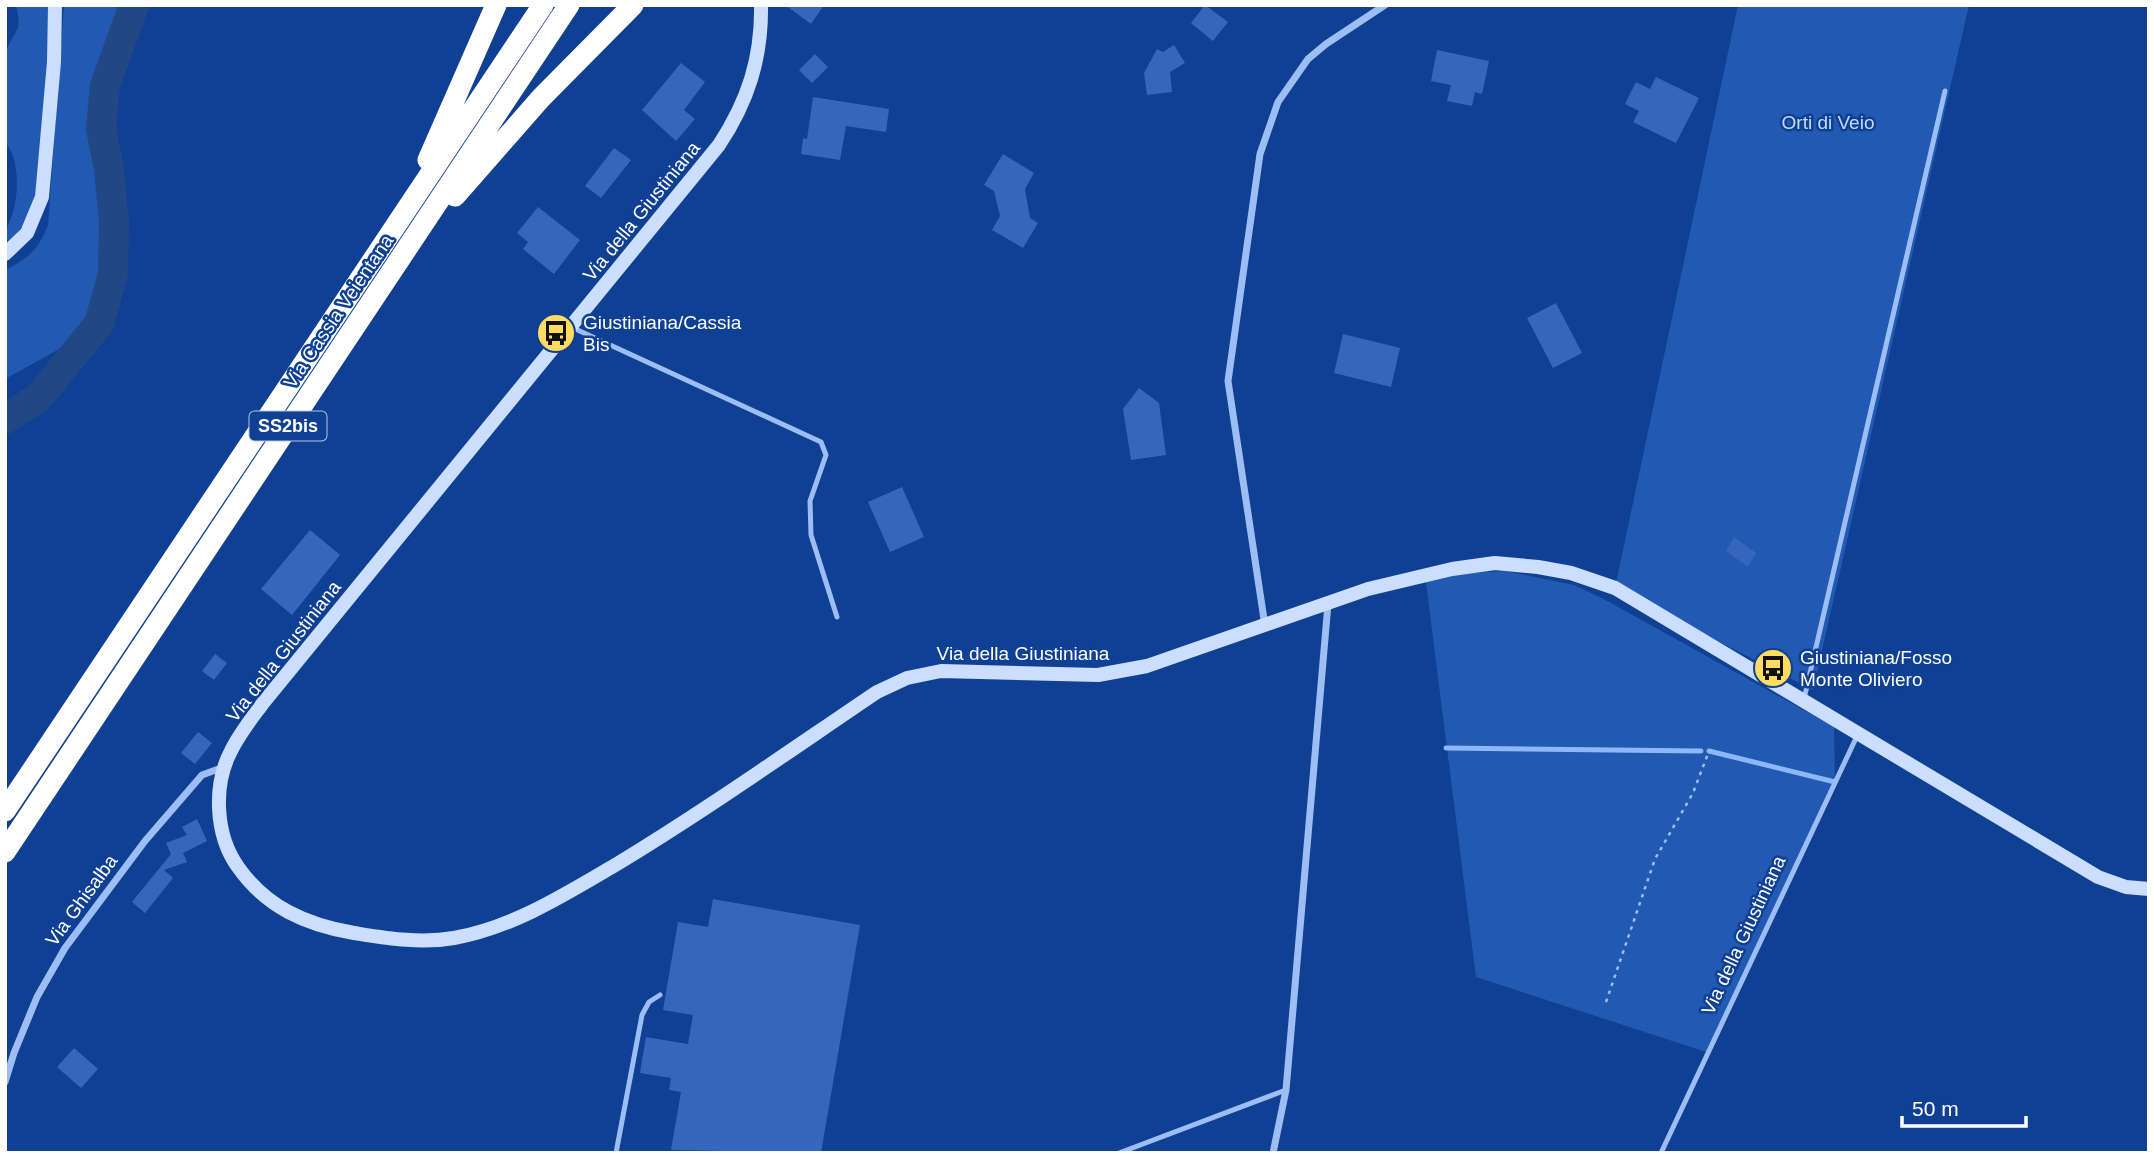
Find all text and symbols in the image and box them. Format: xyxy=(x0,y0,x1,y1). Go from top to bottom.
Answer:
park label: Orti di Veio xyxy=(1782,112,1874,133)
street label: Via della Giustiniana xyxy=(579,137,704,285)
street label: Via Cassia Veientana xyxy=(279,230,398,392)
bus stop icon: Giustiniana/Cassia Bis xyxy=(535,312,577,354)
place label: Giustiniana/Cassia Bis xyxy=(583,312,742,355)
road number: SS2bis xyxy=(250,412,326,440)
street label: Via della Giustiniana xyxy=(222,576,345,726)
street label: Via della Giustiniana xyxy=(937,643,1110,664)
bus stop icon: Giustiniana/Fosso Monte Oliviero xyxy=(1752,647,1794,689)
place label: Giustiniana/Fosso Monte Oliviero xyxy=(1800,647,1952,690)
street label: Via Ghisalba xyxy=(41,850,122,950)
street label: Via della Giustiniana xyxy=(1697,852,1790,1018)
scale bar xyxy=(1902,1084,2026,1128)
text: 50 m xyxy=(1912,1097,1959,1120)

